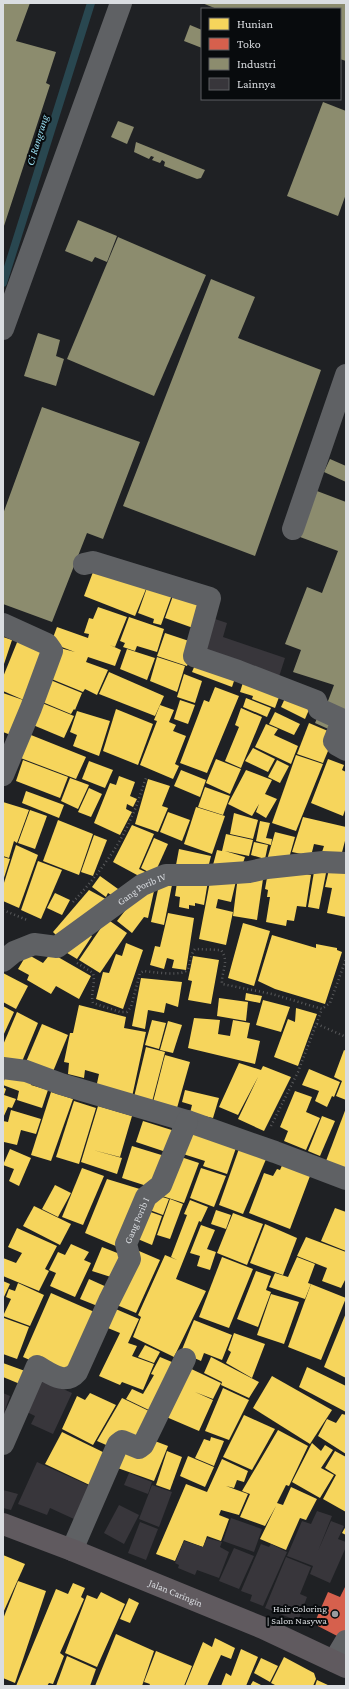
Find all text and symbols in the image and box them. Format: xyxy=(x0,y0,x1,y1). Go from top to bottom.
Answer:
legend xyxy=(201,8,341,100)
text: Hunian xyxy=(237,17,273,31)
text: Toko xyxy=(237,37,261,51)
text: Industri xyxy=(237,57,276,71)
text: Lainnya xyxy=(237,77,276,91)
water label: Ci Rangrang xyxy=(24,112,52,167)
street label: Gang Porib IV xyxy=(115,870,168,907)
street label: Gang Porib I xyxy=(121,1196,151,1245)
street label: Jalan Caringin xyxy=(147,1576,205,1609)
place label: Hair Coloring | Salon Nasywa xyxy=(267,1603,327,1626)
marker: Hair Coloring | Salon Nasywa xyxy=(330,1609,340,1619)

